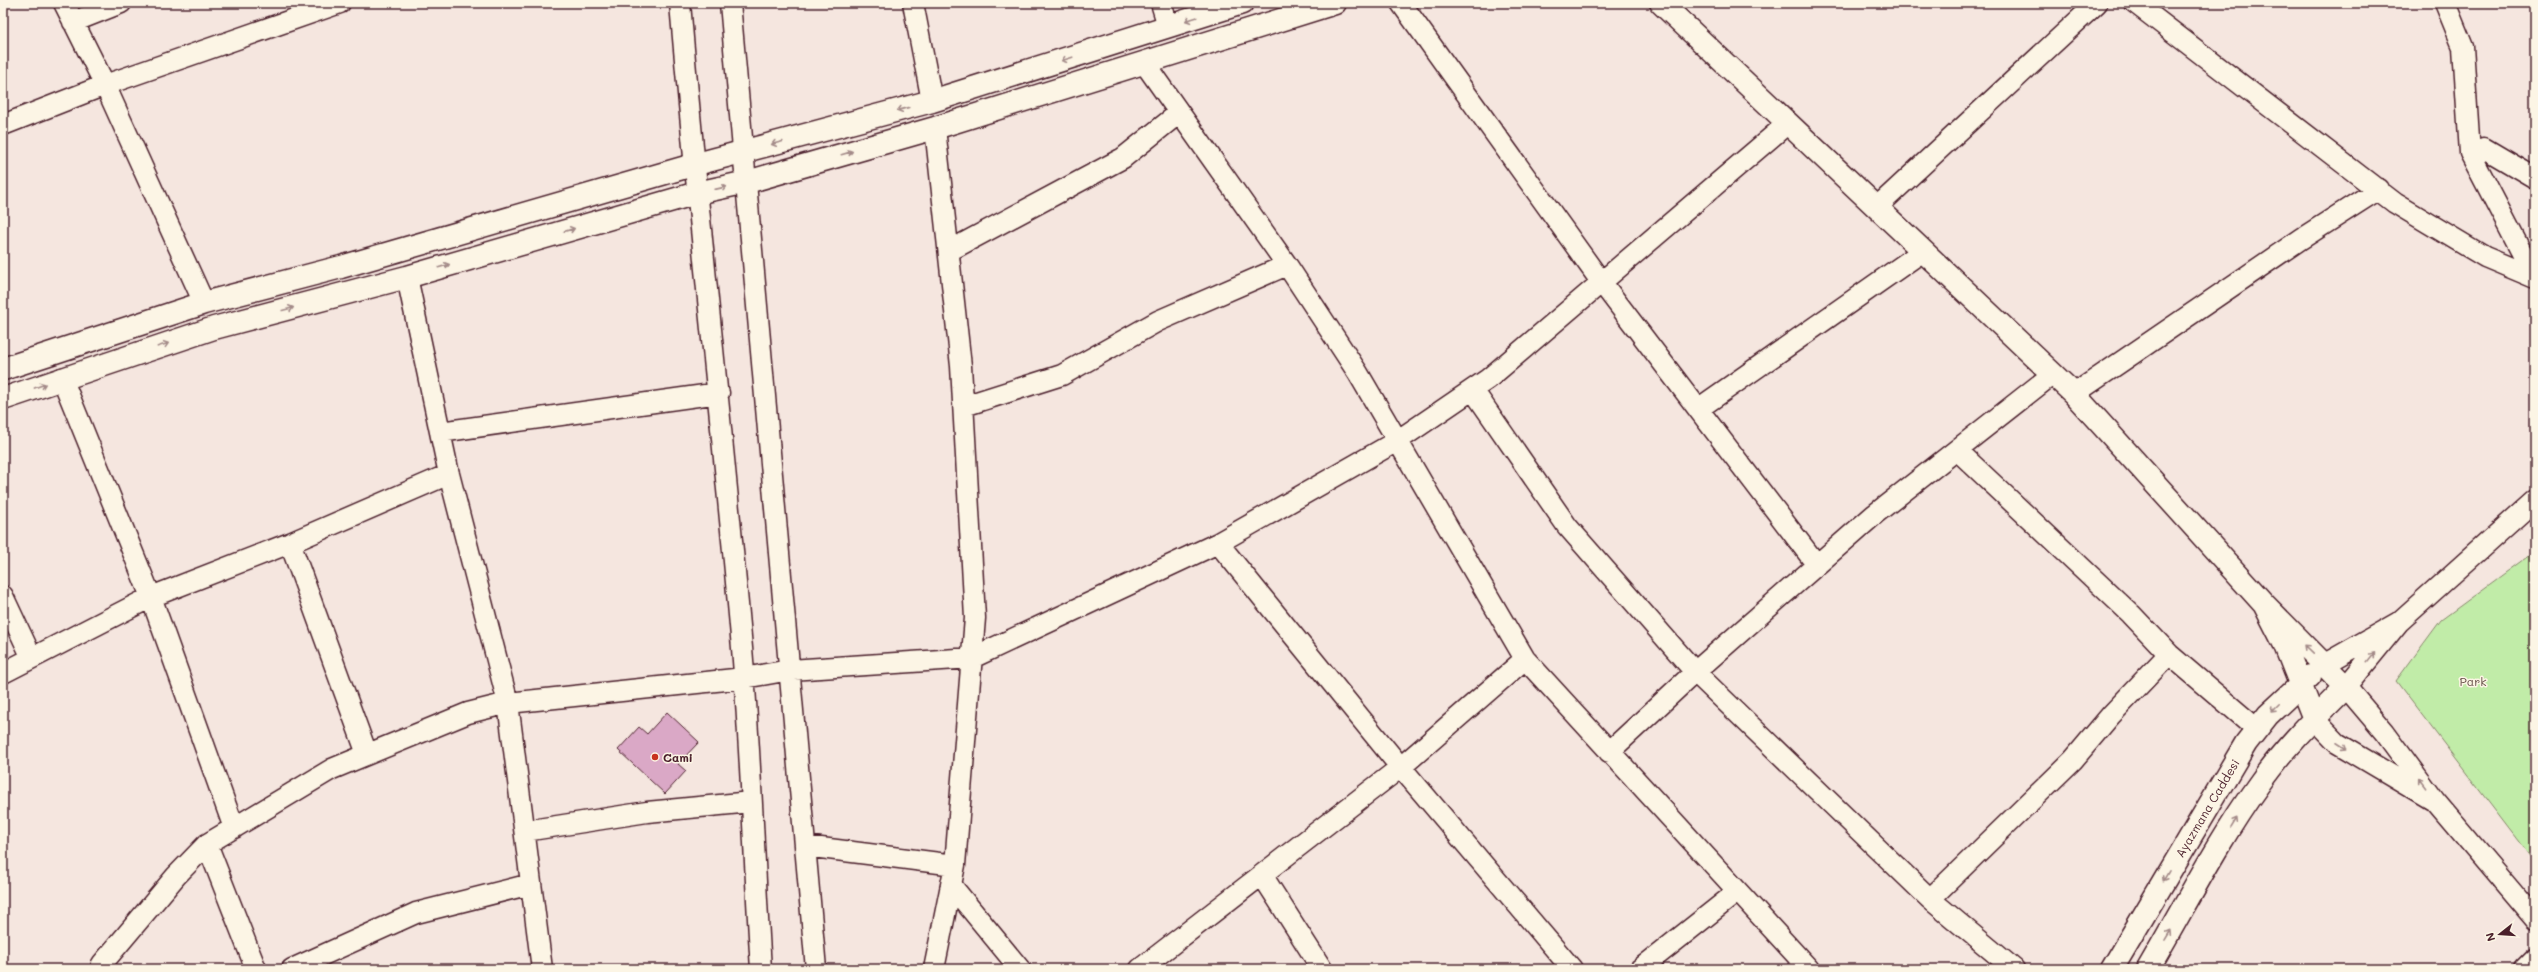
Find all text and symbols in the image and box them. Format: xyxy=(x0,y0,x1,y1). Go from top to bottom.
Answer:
one-way arrow xyxy=(1185,16,1198,23)
one-way arrow xyxy=(1062,55,1074,63)
one-way arrow xyxy=(897,106,910,113)
one-way arrow xyxy=(771,140,784,147)
one-way arrow xyxy=(840,149,853,156)
one-way arrow xyxy=(714,184,727,191)
one-way arrow xyxy=(562,226,575,233)
one-way arrow xyxy=(437,262,450,269)
one-way arrow xyxy=(281,304,294,312)
one-way arrow xyxy=(156,341,169,348)
one-way arrow xyxy=(33,382,46,389)
one-way arrow xyxy=(2304,644,2314,653)
one-way arrow xyxy=(2367,651,2376,662)
park label: Park xyxy=(2459,673,2487,689)
one-way arrow xyxy=(2270,703,2280,713)
one-way arrow xyxy=(2336,742,2347,750)
place label: Cami xyxy=(663,749,693,765)
marker: Cami xyxy=(650,752,660,762)
street label: Ayazmana Caddesi xyxy=(2171,756,2243,860)
one-way arrow xyxy=(2418,778,2426,789)
one-way arrow xyxy=(2230,817,2238,829)
one-way arrow xyxy=(2162,870,2170,882)
north arrow xyxy=(2480,914,2520,954)
one-way arrow xyxy=(2164,929,2172,941)
text: N xyxy=(2482,931,2498,943)

